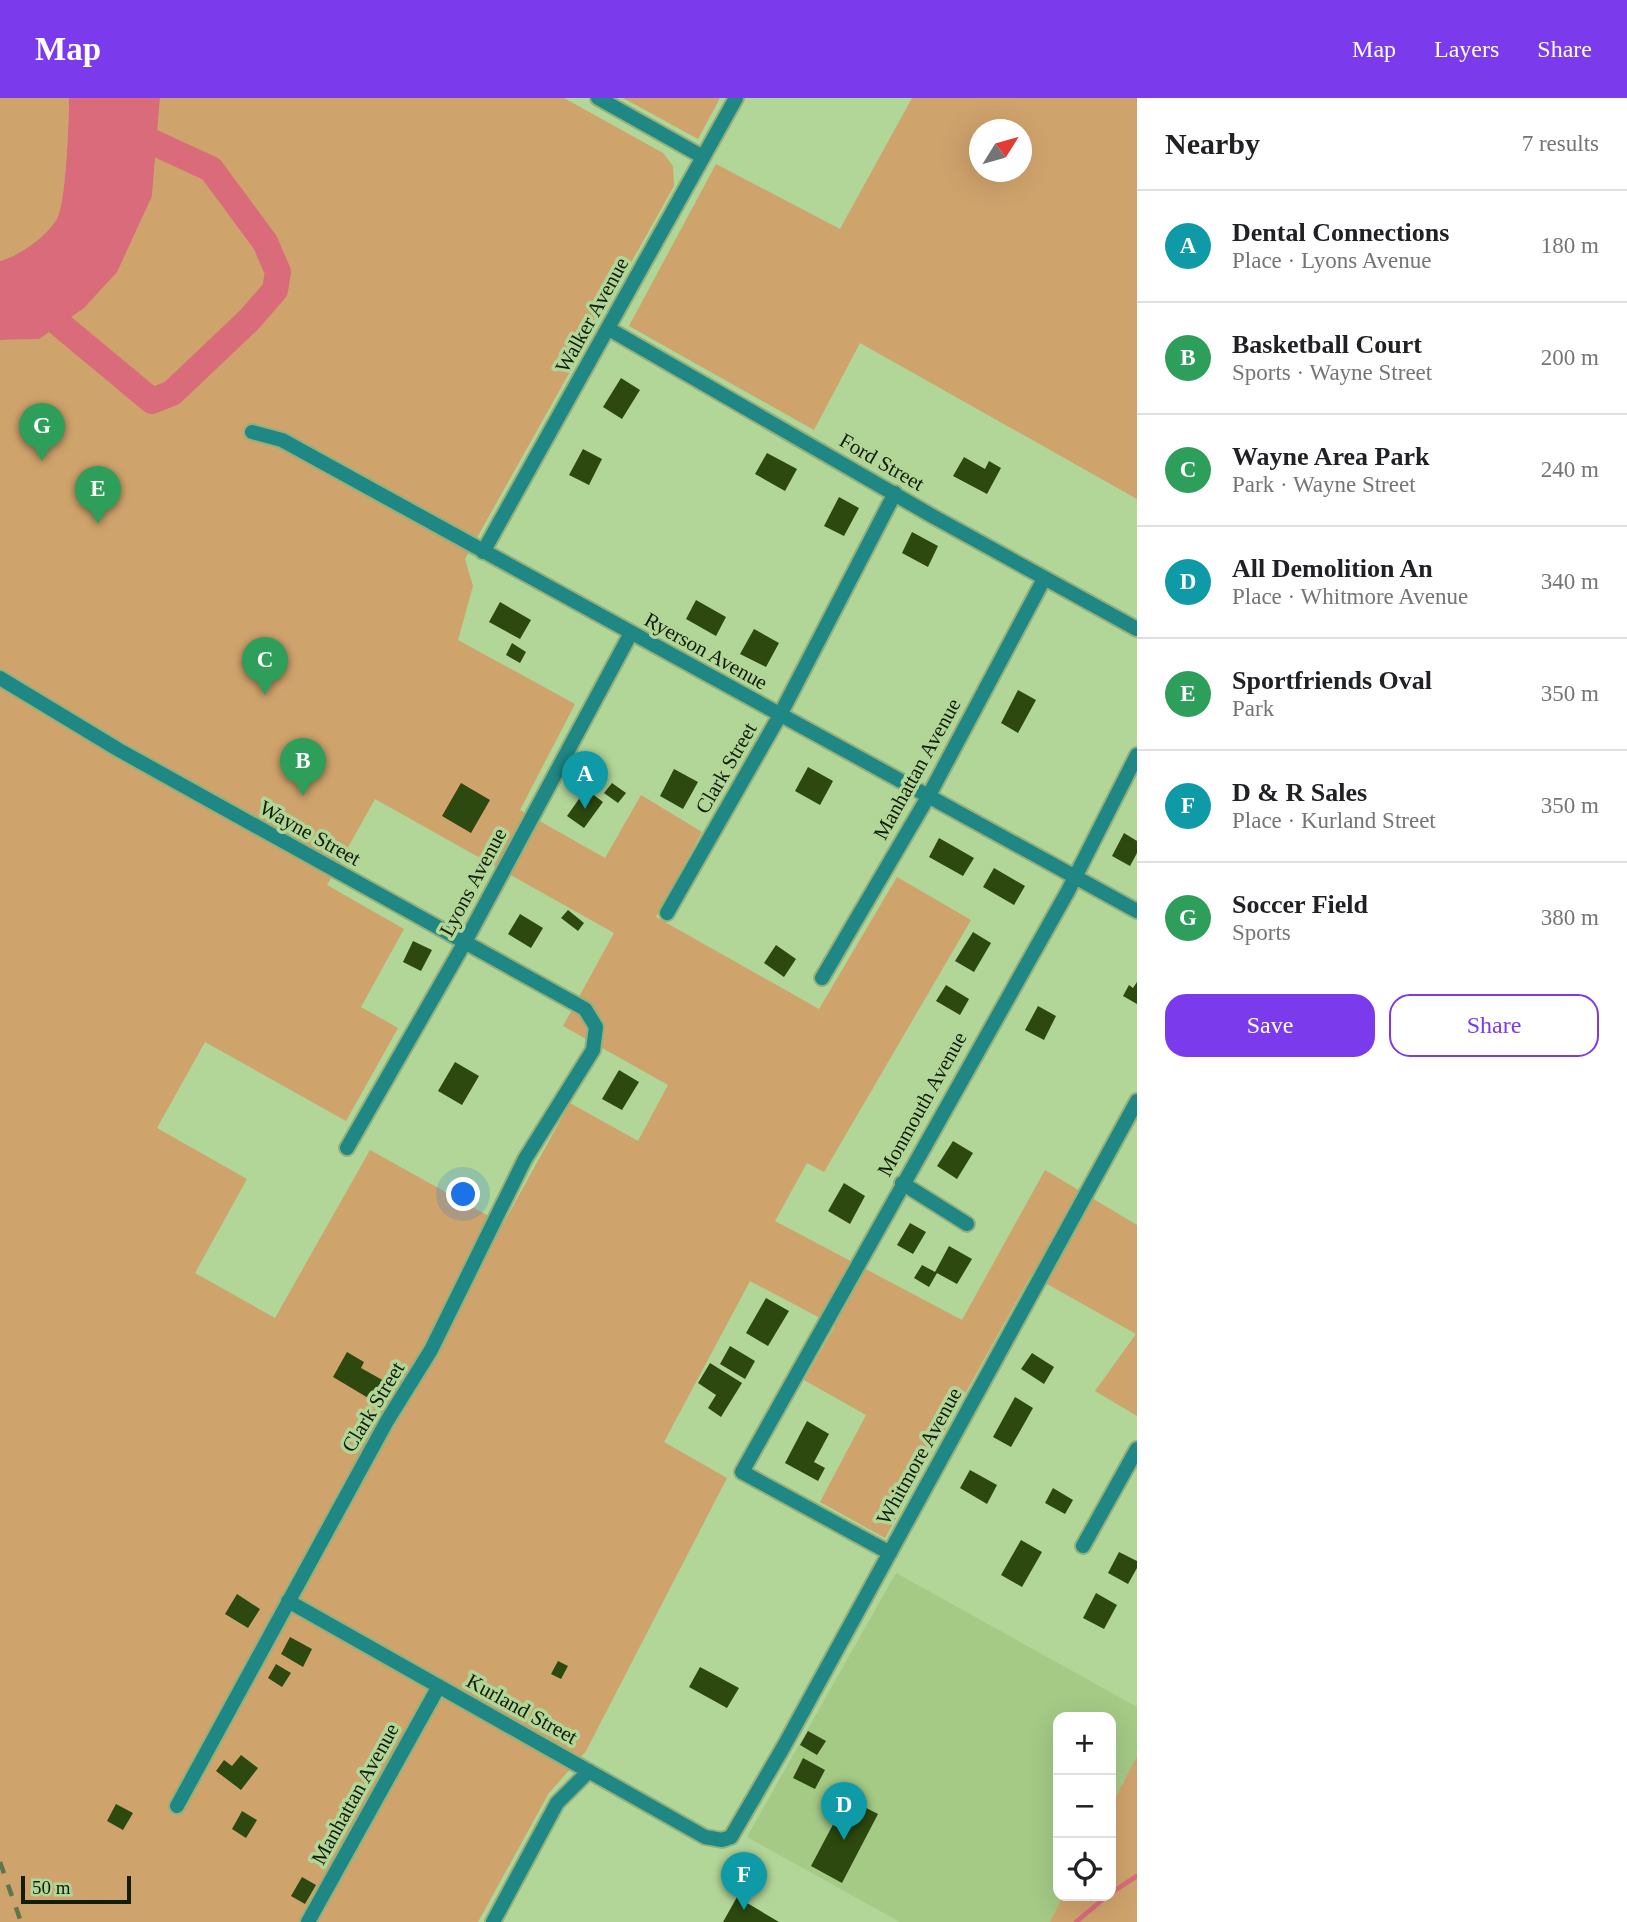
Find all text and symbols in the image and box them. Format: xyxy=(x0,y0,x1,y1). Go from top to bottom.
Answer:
text: Map xyxy=(35,31,101,67)
text: Map xyxy=(1352,36,1396,62)
text: Layers xyxy=(1434,36,1499,62)
text: Share xyxy=(1537,36,1592,62)
north arrow xyxy=(969,119,1032,182)
text: Nearby xyxy=(1165,127,1260,160)
text: 7 results xyxy=(1522,131,1599,156)
text: Dental Connections xyxy=(1232,218,1449,247)
text: A xyxy=(1180,233,1196,258)
text: 180 m xyxy=(1541,233,1599,258)
text: Place · Lyons Avenue xyxy=(1232,248,1432,273)
street label: Walker Avenue xyxy=(550,253,634,377)
text: Basketball Court xyxy=(1232,330,1422,359)
text: B xyxy=(1180,345,1196,370)
text: 200 m xyxy=(1541,345,1599,370)
text: Sports · Wayne Street xyxy=(1232,360,1432,385)
pin: G xyxy=(19,403,65,461)
street label: Ford Street xyxy=(835,428,929,496)
text: Wayne Area Park xyxy=(1232,442,1429,471)
text: C xyxy=(1180,457,1196,482)
text: 240 m xyxy=(1541,457,1599,482)
pin: E xyxy=(75,466,121,524)
text: Park · Wayne Street xyxy=(1232,472,1416,497)
text: All Demolition An xyxy=(1232,554,1433,583)
text: D xyxy=(1180,569,1196,594)
text: 340 m xyxy=(1541,569,1599,594)
text: Place · Whitmore Avenue xyxy=(1232,584,1468,609)
street label: Ryerson Avenue xyxy=(640,607,772,695)
pin: C xyxy=(242,637,288,695)
text: Sportfriends Oval xyxy=(1232,666,1432,695)
text: E xyxy=(1180,681,1196,706)
text: 350 m xyxy=(1541,681,1599,706)
street label: Manhattan Avenue xyxy=(868,694,966,844)
text: Park xyxy=(1232,696,1274,721)
street label: Clark Street xyxy=(690,718,762,818)
pin: B xyxy=(280,738,326,796)
pin: A xyxy=(562,751,608,809)
text: D & R Sales xyxy=(1232,778,1367,807)
text: F xyxy=(1181,793,1195,818)
text: 350 m xyxy=(1541,793,1599,818)
street label: Wayne Street xyxy=(255,795,365,871)
text: Place · Kurland Street xyxy=(1232,808,1436,833)
street label: Lyons Avenue xyxy=(434,824,512,940)
text: Soccer Field xyxy=(1232,890,1368,919)
text: G xyxy=(1179,905,1197,930)
text: 380 m xyxy=(1541,905,1599,930)
text: Sports xyxy=(1232,920,1291,945)
button: Save xyxy=(1165,994,1375,1057)
button: Share xyxy=(1389,994,1599,1057)
street label: Monmouth Avenue xyxy=(872,1028,972,1180)
your location xyxy=(446,1177,480,1211)
street label: Clark Street xyxy=(337,1357,409,1456)
street label: Whitmore Avenue xyxy=(871,1383,967,1529)
street label: Kurland Street xyxy=(462,1669,582,1749)
map controls xyxy=(1053,1712,1116,1901)
button: + xyxy=(1053,1712,1116,1775)
street label: Manhattan Avenue xyxy=(306,1719,404,1869)
button: − xyxy=(1053,1775,1116,1838)
pin: D xyxy=(821,1782,867,1840)
button: locate xyxy=(1053,1838,1116,1901)
pin: F xyxy=(721,1852,767,1910)
scale bar xyxy=(21,1873,131,1905)
text: 50 m xyxy=(32,1877,71,1898)

